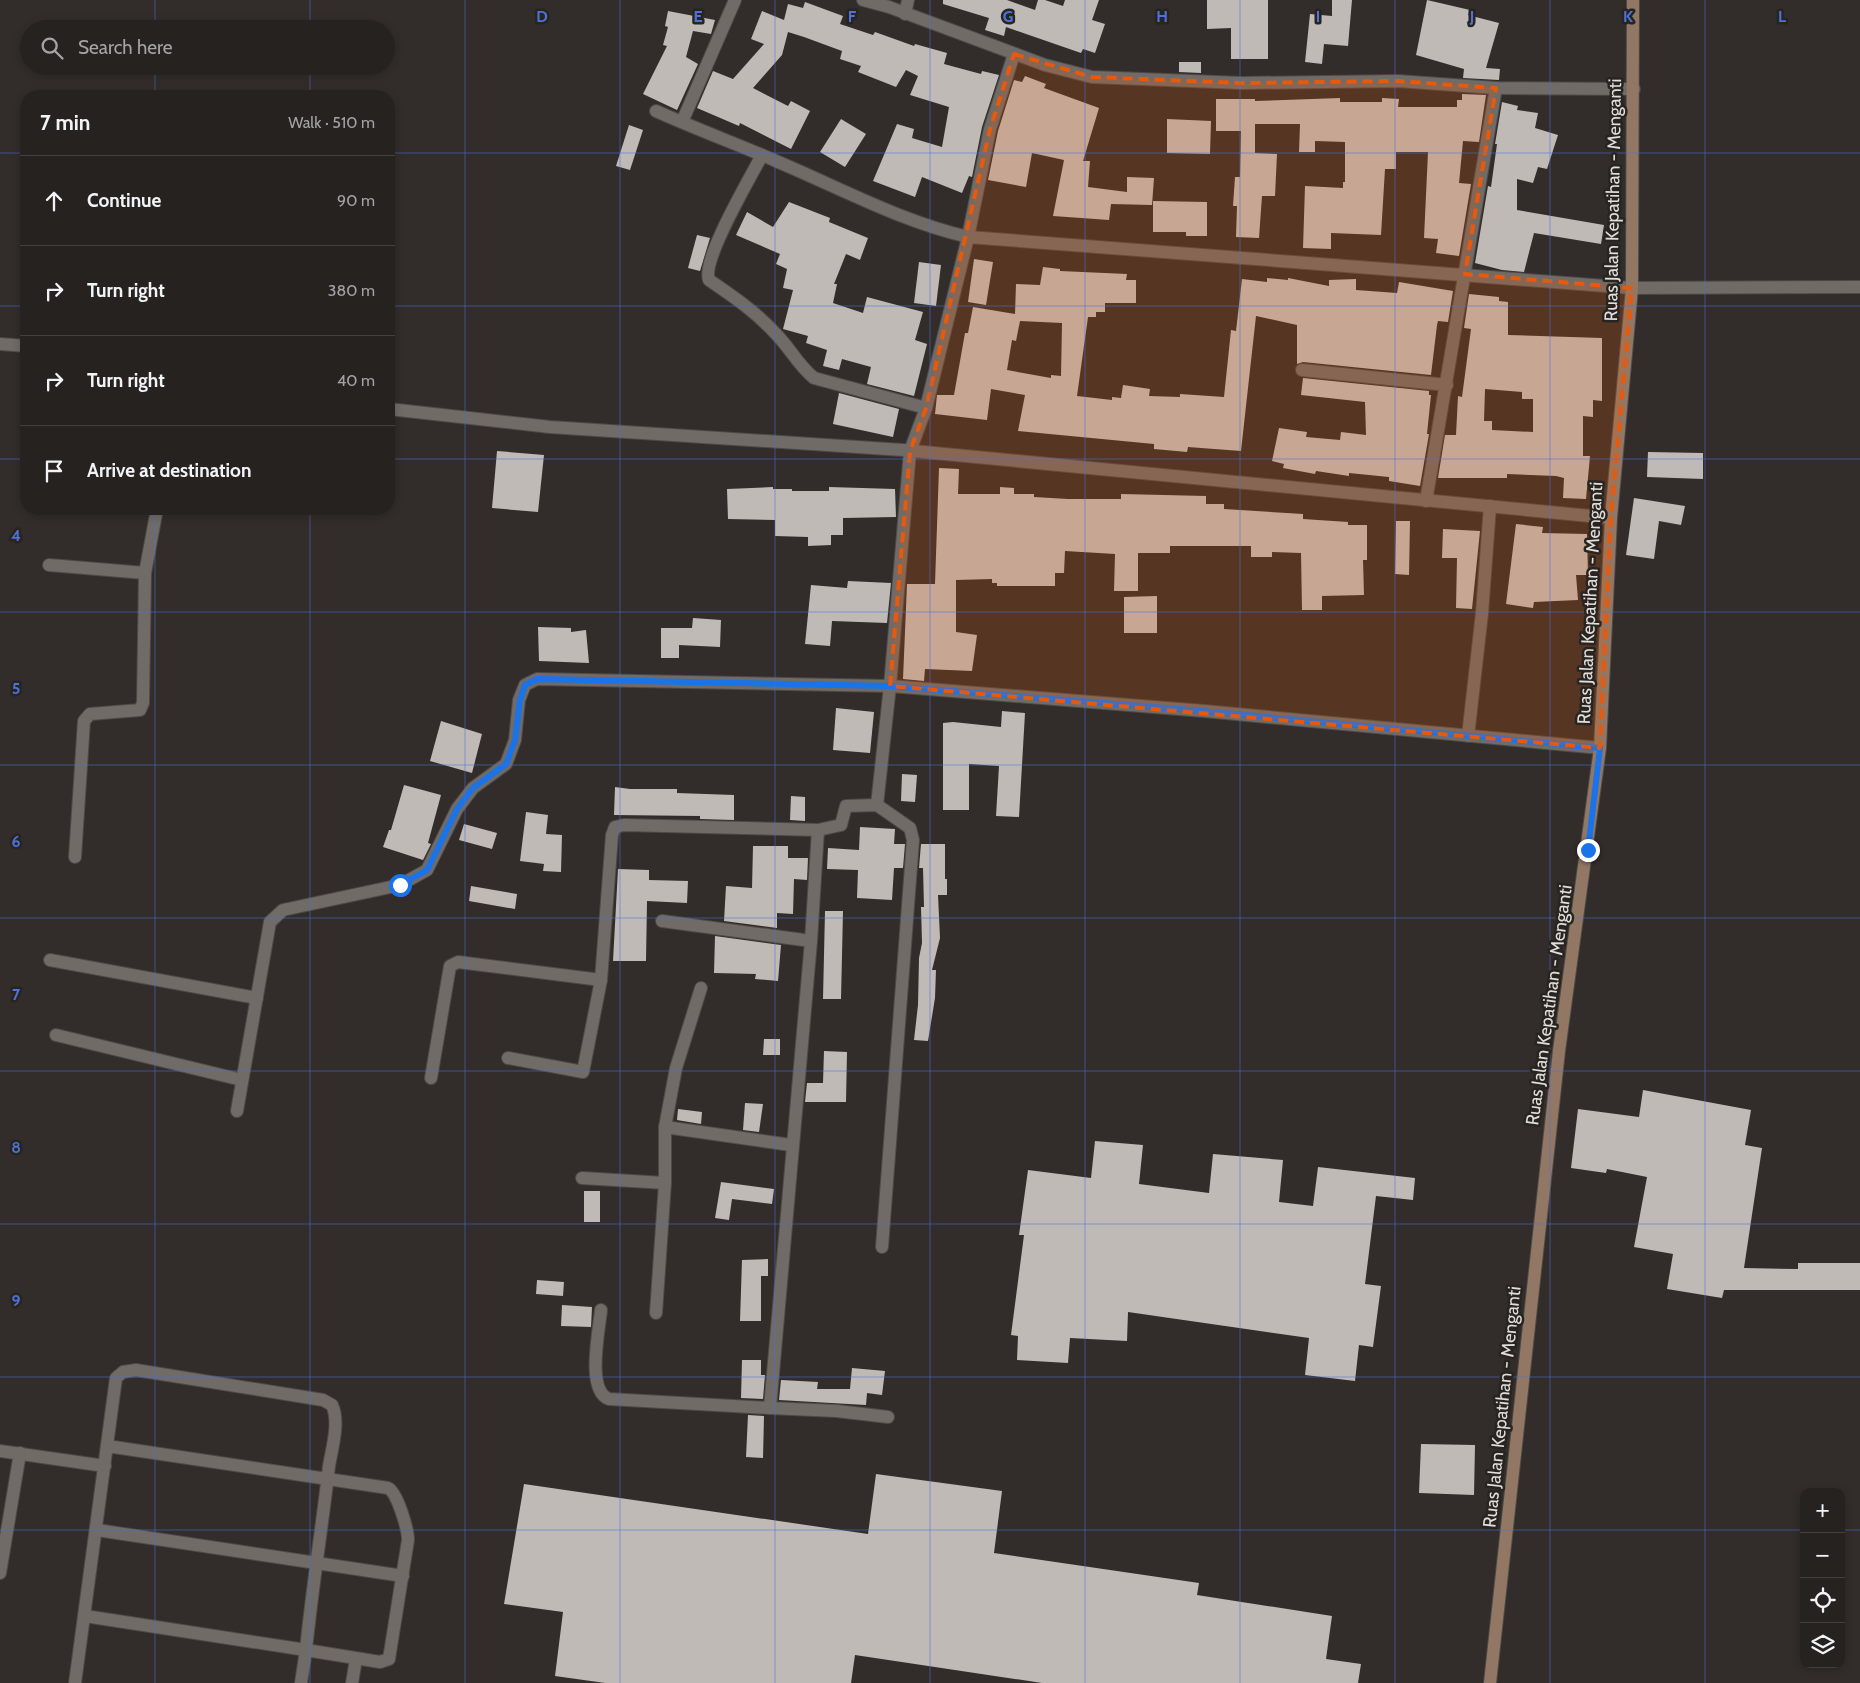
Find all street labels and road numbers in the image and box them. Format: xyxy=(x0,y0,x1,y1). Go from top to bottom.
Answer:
street label: Ruas Jalan Kepatihan - Menganti xyxy=(1600,78,1626,322)
street label: Ruas Jalan Kepatihan - Menganti xyxy=(1573,481,1607,725)
street label: Ruas Jalan Kepatihan - Menganti xyxy=(1521,883,1577,1127)
street label: Ruas Jalan Kepatihan - Menganti xyxy=(1478,1285,1526,1529)

